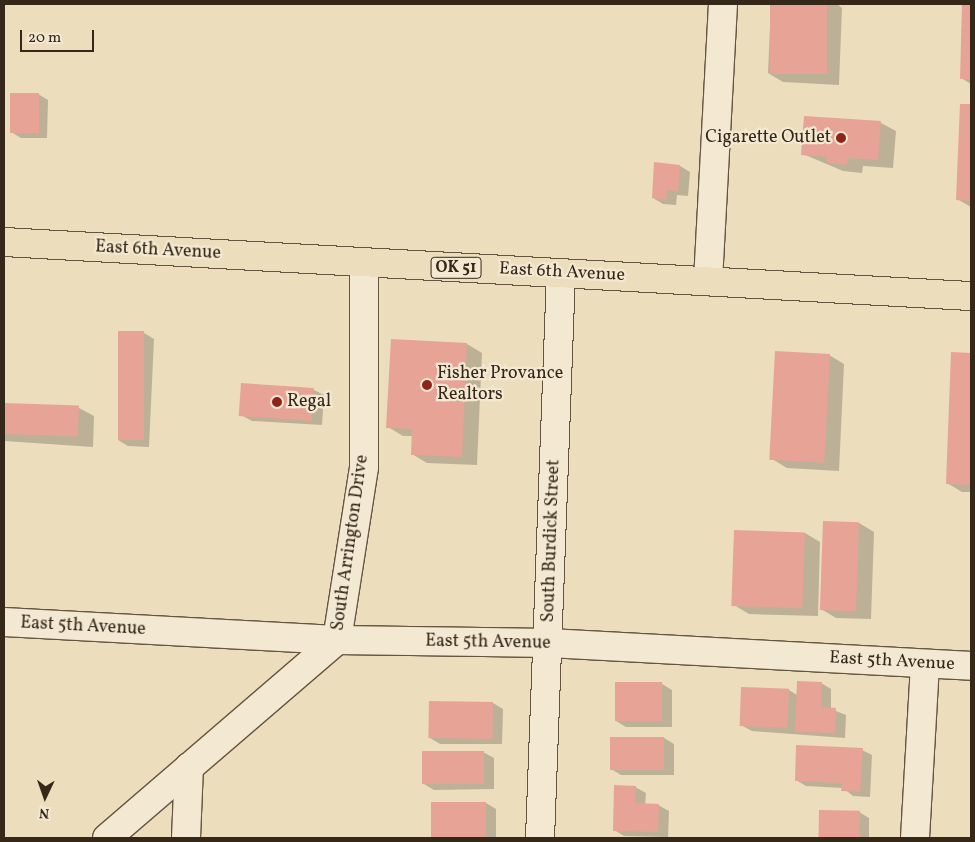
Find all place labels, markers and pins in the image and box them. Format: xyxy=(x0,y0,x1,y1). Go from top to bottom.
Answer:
place label: Cigarette Outlet xyxy=(705,127,831,149)
marker: Cigarette Outlet xyxy=(835,132,847,144)
place label: Fisher Provance Realtors xyxy=(437,364,563,406)
marker: Fisher Provance Realtors xyxy=(421,379,433,391)
place label: Regal xyxy=(287,391,331,413)
marker: Regal xyxy=(271,396,283,408)

